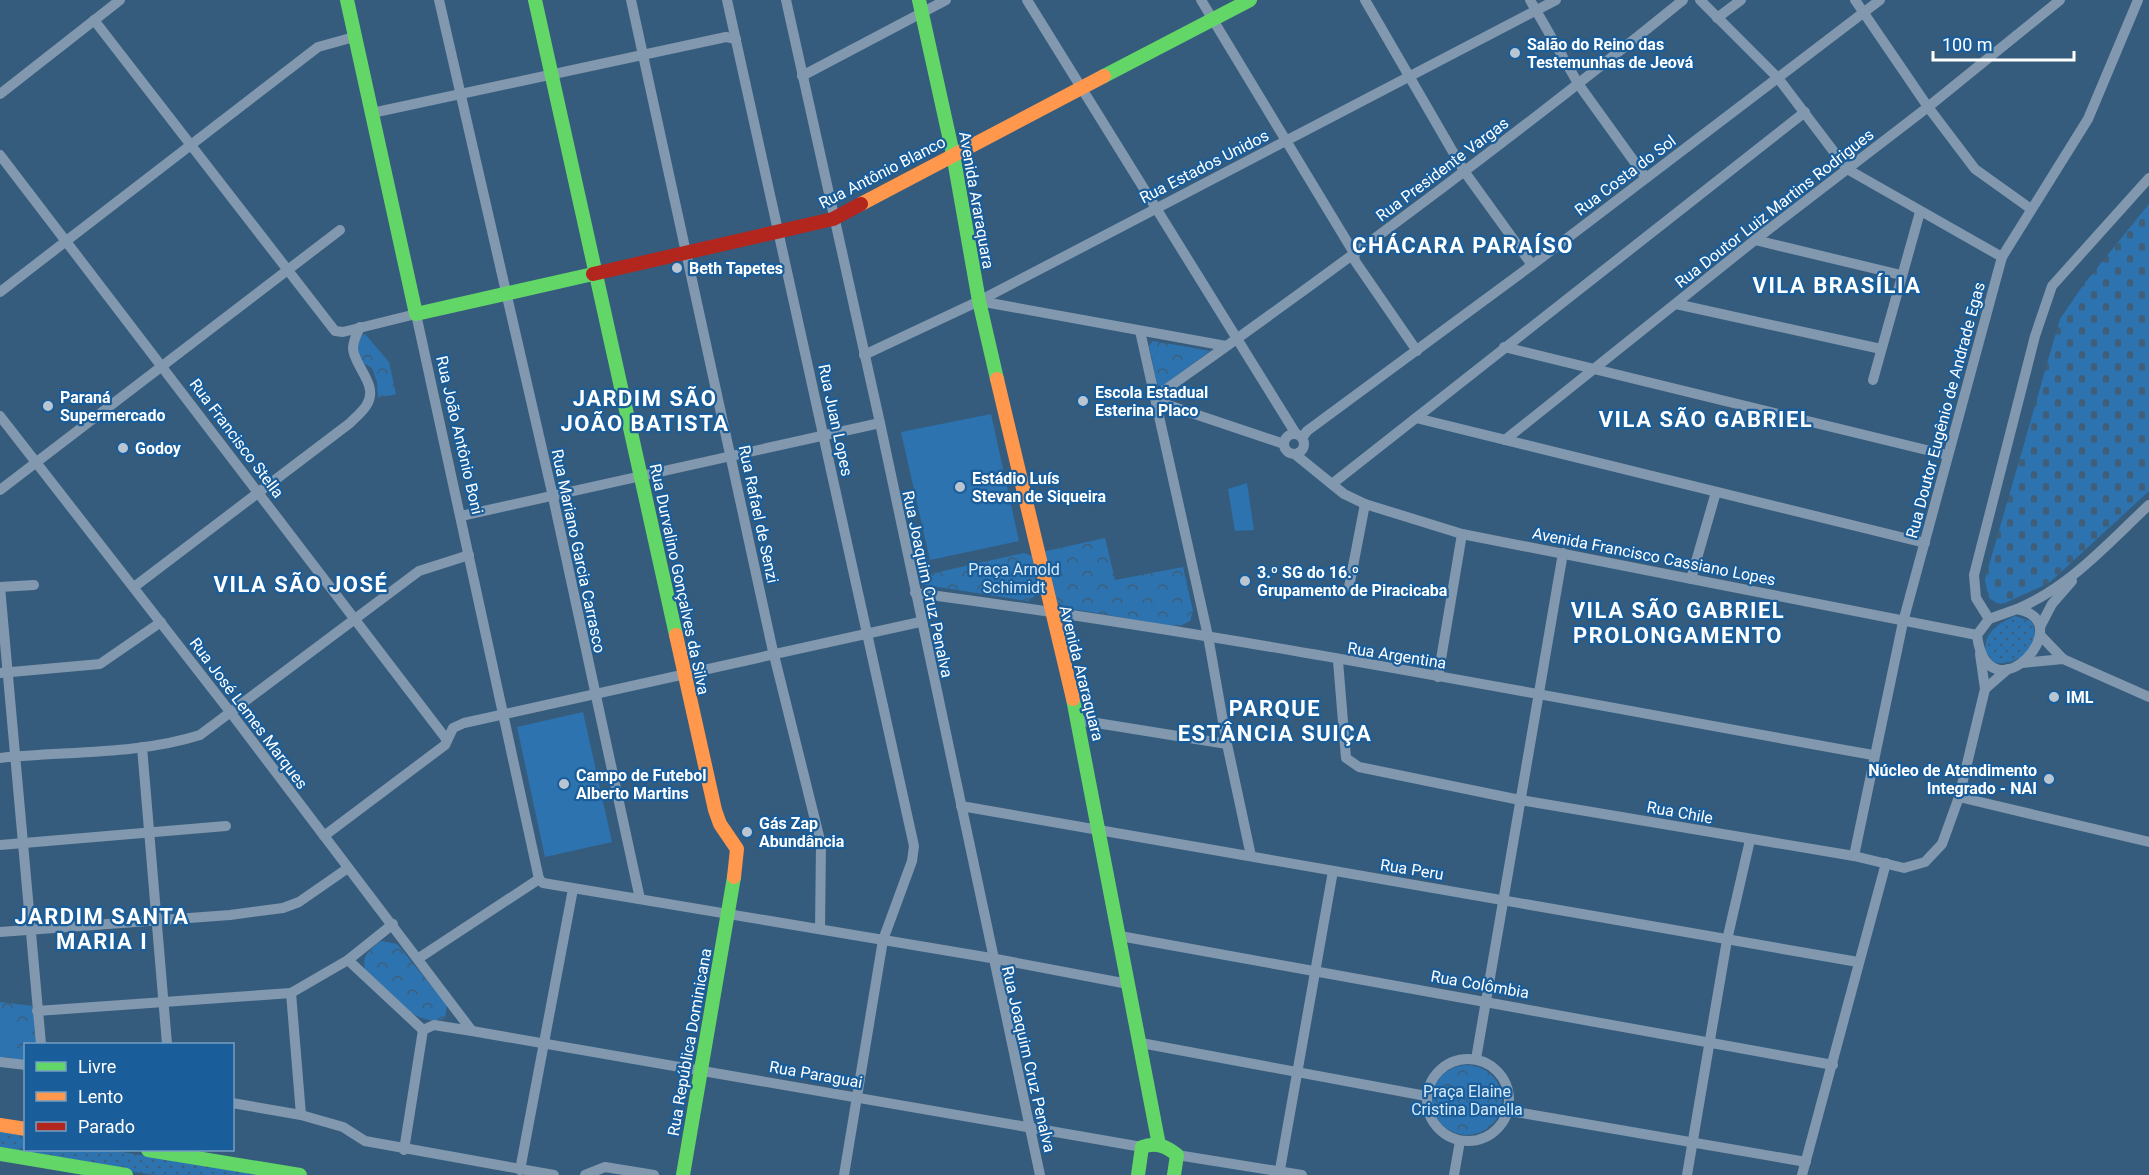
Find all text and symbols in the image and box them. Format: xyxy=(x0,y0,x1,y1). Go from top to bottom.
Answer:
scale bar xyxy=(1933,24,2074,62)
text: 100 m xyxy=(1942,34,1993,55)
place label: Salão do Reino das Testemunhas de Jeová xyxy=(1527,35,1694,72)
marker: Salão do Reino das Testemunhas de Jeová xyxy=(1508,46,1522,60)
street label: Rua Presidente Vargas xyxy=(1372,113,1512,225)
street label: Rua Doutor Luiz Martins Rodrigues xyxy=(1671,125,1877,292)
street label: Rua Estados Unidos xyxy=(1136,126,1272,207)
street label: Avenida Araraquara xyxy=(955,130,998,270)
street label: Rua Costa do Sol xyxy=(1571,131,1680,220)
street label: Rua Antônio Blanco xyxy=(816,132,949,213)
district label: CHÁCARA PARAÍSO xyxy=(1352,233,1574,258)
place label: Beth Tapetes xyxy=(689,259,783,278)
marker: Beth Tapetes xyxy=(670,261,684,275)
district label: VILA BRASÍLIA xyxy=(1753,273,1921,298)
street label: Rua Doutor Eugênio de Andrade Egas xyxy=(1902,280,1989,540)
street label: Rua João Antônio Boni xyxy=(432,354,487,516)
street label: Rua Juan Lopes xyxy=(814,362,857,478)
street label: Rua Francisco Stella xyxy=(186,375,288,502)
place label: Escola Estadual Esterina Placo xyxy=(1095,383,1208,420)
district label: JARDIM SÃO JOÃO BATISTA xyxy=(561,386,729,436)
place label: Paraná Supermercado xyxy=(60,388,165,425)
marker: Escola Estadual Esterina Placo xyxy=(1076,394,1090,408)
marker: Paraná Supermercado xyxy=(41,399,55,413)
district label: VILA SÃO GABRIEL xyxy=(1599,407,1813,432)
place label: Godoy xyxy=(135,439,182,458)
marker: Godoy xyxy=(116,441,130,455)
street label: Rua Rafael de Senzi xyxy=(735,443,782,585)
street label: Rua Mariano Garcia Carrasco xyxy=(548,447,609,655)
street label: Rua Durvalino Gonçalves da Silva xyxy=(646,462,713,696)
place label: Estádio Luís Stevan de Siqueira xyxy=(972,469,1106,506)
marker: Estádio Luís Stevan de Siqueira xyxy=(953,480,967,494)
street label: Rua Joaquim Cruz Penalva xyxy=(898,489,957,679)
street label: Avenida Francisco Cassiano Lopes xyxy=(1531,524,1777,589)
park label: Praça Arnold Schimidt xyxy=(968,560,1060,597)
place label: 3.º SG do 16.º Grupamento de Piracicaba xyxy=(1257,563,1448,600)
district label: VILA SÃO JOSÉ xyxy=(214,572,388,597)
marker: 3.º SG do 16.º Grupamento de Piracicaba xyxy=(1238,574,1252,588)
district label: VILA SÃO GABRIEL PROLONGAMENTO xyxy=(1571,598,1785,648)
street label: Avenida Araraquara xyxy=(1055,603,1108,743)
street label: Rua José Lemes Marques xyxy=(186,634,312,793)
street label: Rua Argentina xyxy=(1346,638,1448,673)
place label: IML xyxy=(2066,688,2094,707)
marker: IML xyxy=(2047,690,2061,704)
district label: PARQUE ESTÂNCIA SUIÇA xyxy=(1178,696,1372,746)
place label: Núcleo de Atendimento Integrado - NAI xyxy=(1868,761,2037,798)
place label: Campo de Futebol Alberto Martins xyxy=(576,766,706,803)
marker: Núcleo de Atendimento Integrado - NAI xyxy=(2042,772,2056,786)
marker: Campo de Futebol Alberto Martins xyxy=(557,777,571,791)
street label: Rua Chile xyxy=(1645,797,1714,828)
place label: Gás Zap Abundância xyxy=(759,814,845,851)
marker: Gás Zap Abundância xyxy=(740,825,754,839)
street label: Rua Peru xyxy=(1379,855,1445,884)
district label: JARDIM SANTA MARIA I xyxy=(14,904,190,954)
street label: Rua República Dominicana xyxy=(664,947,715,1137)
street label: Rua Joaquim Cruz Penalva xyxy=(998,964,1059,1154)
street label: Rua Colômbia xyxy=(1429,966,1531,1002)
legend xyxy=(24,1043,234,1151)
text: Livre xyxy=(78,1056,116,1077)
street label: Rua Paraguai xyxy=(768,1057,864,1092)
park label: Praça Elaine Cristina Danella xyxy=(1411,1082,1523,1119)
text: Lento xyxy=(78,1086,123,1107)
text: Parado xyxy=(78,1116,135,1137)

